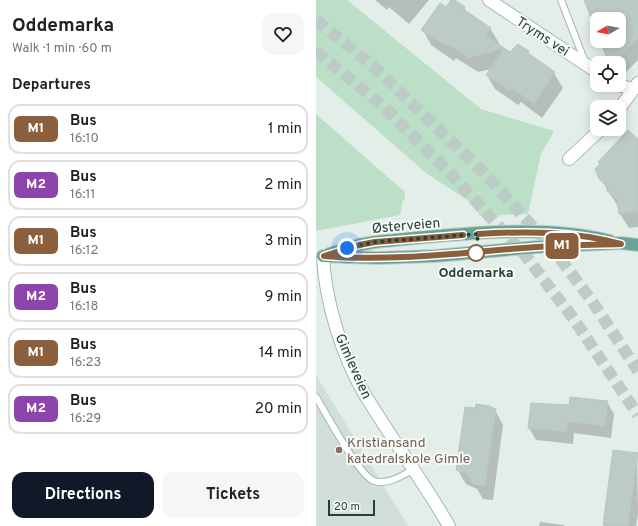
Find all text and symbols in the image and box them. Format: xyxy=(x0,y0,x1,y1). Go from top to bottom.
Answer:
north arrow xyxy=(590,12,626,48)
map controls xyxy=(590,12,626,136)
button: heart xyxy=(262,13,304,55)
text: Oddemarka xyxy=(12,14,114,38)
street label: Tryms vei xyxy=(512,14,572,61)
text: Walk · 1 min · 60 m xyxy=(12,41,112,57)
button: locate xyxy=(590,56,626,92)
text: Departures xyxy=(12,76,91,95)
button: layers xyxy=(590,100,626,136)
text: Bus xyxy=(70,112,97,131)
text: M1 xyxy=(28,120,44,137)
text: 1 min xyxy=(268,120,302,139)
text: 16:10 xyxy=(70,131,99,147)
text: Bus xyxy=(70,168,97,187)
text: M2 xyxy=(26,176,46,193)
text: 2 min xyxy=(264,176,302,195)
text: 16:11 xyxy=(70,187,95,203)
street label: Østerveien xyxy=(371,215,441,238)
text: Bus xyxy=(70,224,97,243)
text: M1 xyxy=(28,232,44,249)
text: 3 min xyxy=(264,232,302,251)
line badge: M1 xyxy=(544,233,580,259)
text: M1 xyxy=(554,237,570,254)
your location xyxy=(337,238,357,258)
text: 16:12 xyxy=(70,243,98,259)
marker: Oddemarka xyxy=(467,244,485,262)
place label: Oddemarka xyxy=(438,265,514,282)
text: Bus xyxy=(70,280,97,299)
text: M2 xyxy=(26,288,46,305)
text: 9 min xyxy=(265,288,302,307)
text: 16:18 xyxy=(70,299,98,315)
street label: Gimleveien xyxy=(331,331,375,402)
text: Bus xyxy=(70,336,97,355)
text: M1 xyxy=(28,344,44,361)
text: 14 min xyxy=(259,344,302,363)
text: 16:23 xyxy=(70,355,101,371)
text: Bus xyxy=(70,392,97,411)
text: M2 xyxy=(26,400,46,417)
text: 20 min xyxy=(255,400,302,419)
text: 16:29 xyxy=(70,411,101,427)
place label: Kristiansand katedralskole Gimle xyxy=(347,435,470,468)
marker: Kristiansand katedralskole Gimle xyxy=(334,445,344,455)
button: Directions xyxy=(12,472,154,518)
button: Tickets xyxy=(162,472,304,518)
scale bar xyxy=(328,498,375,517)
text: 20 m xyxy=(334,500,360,514)

